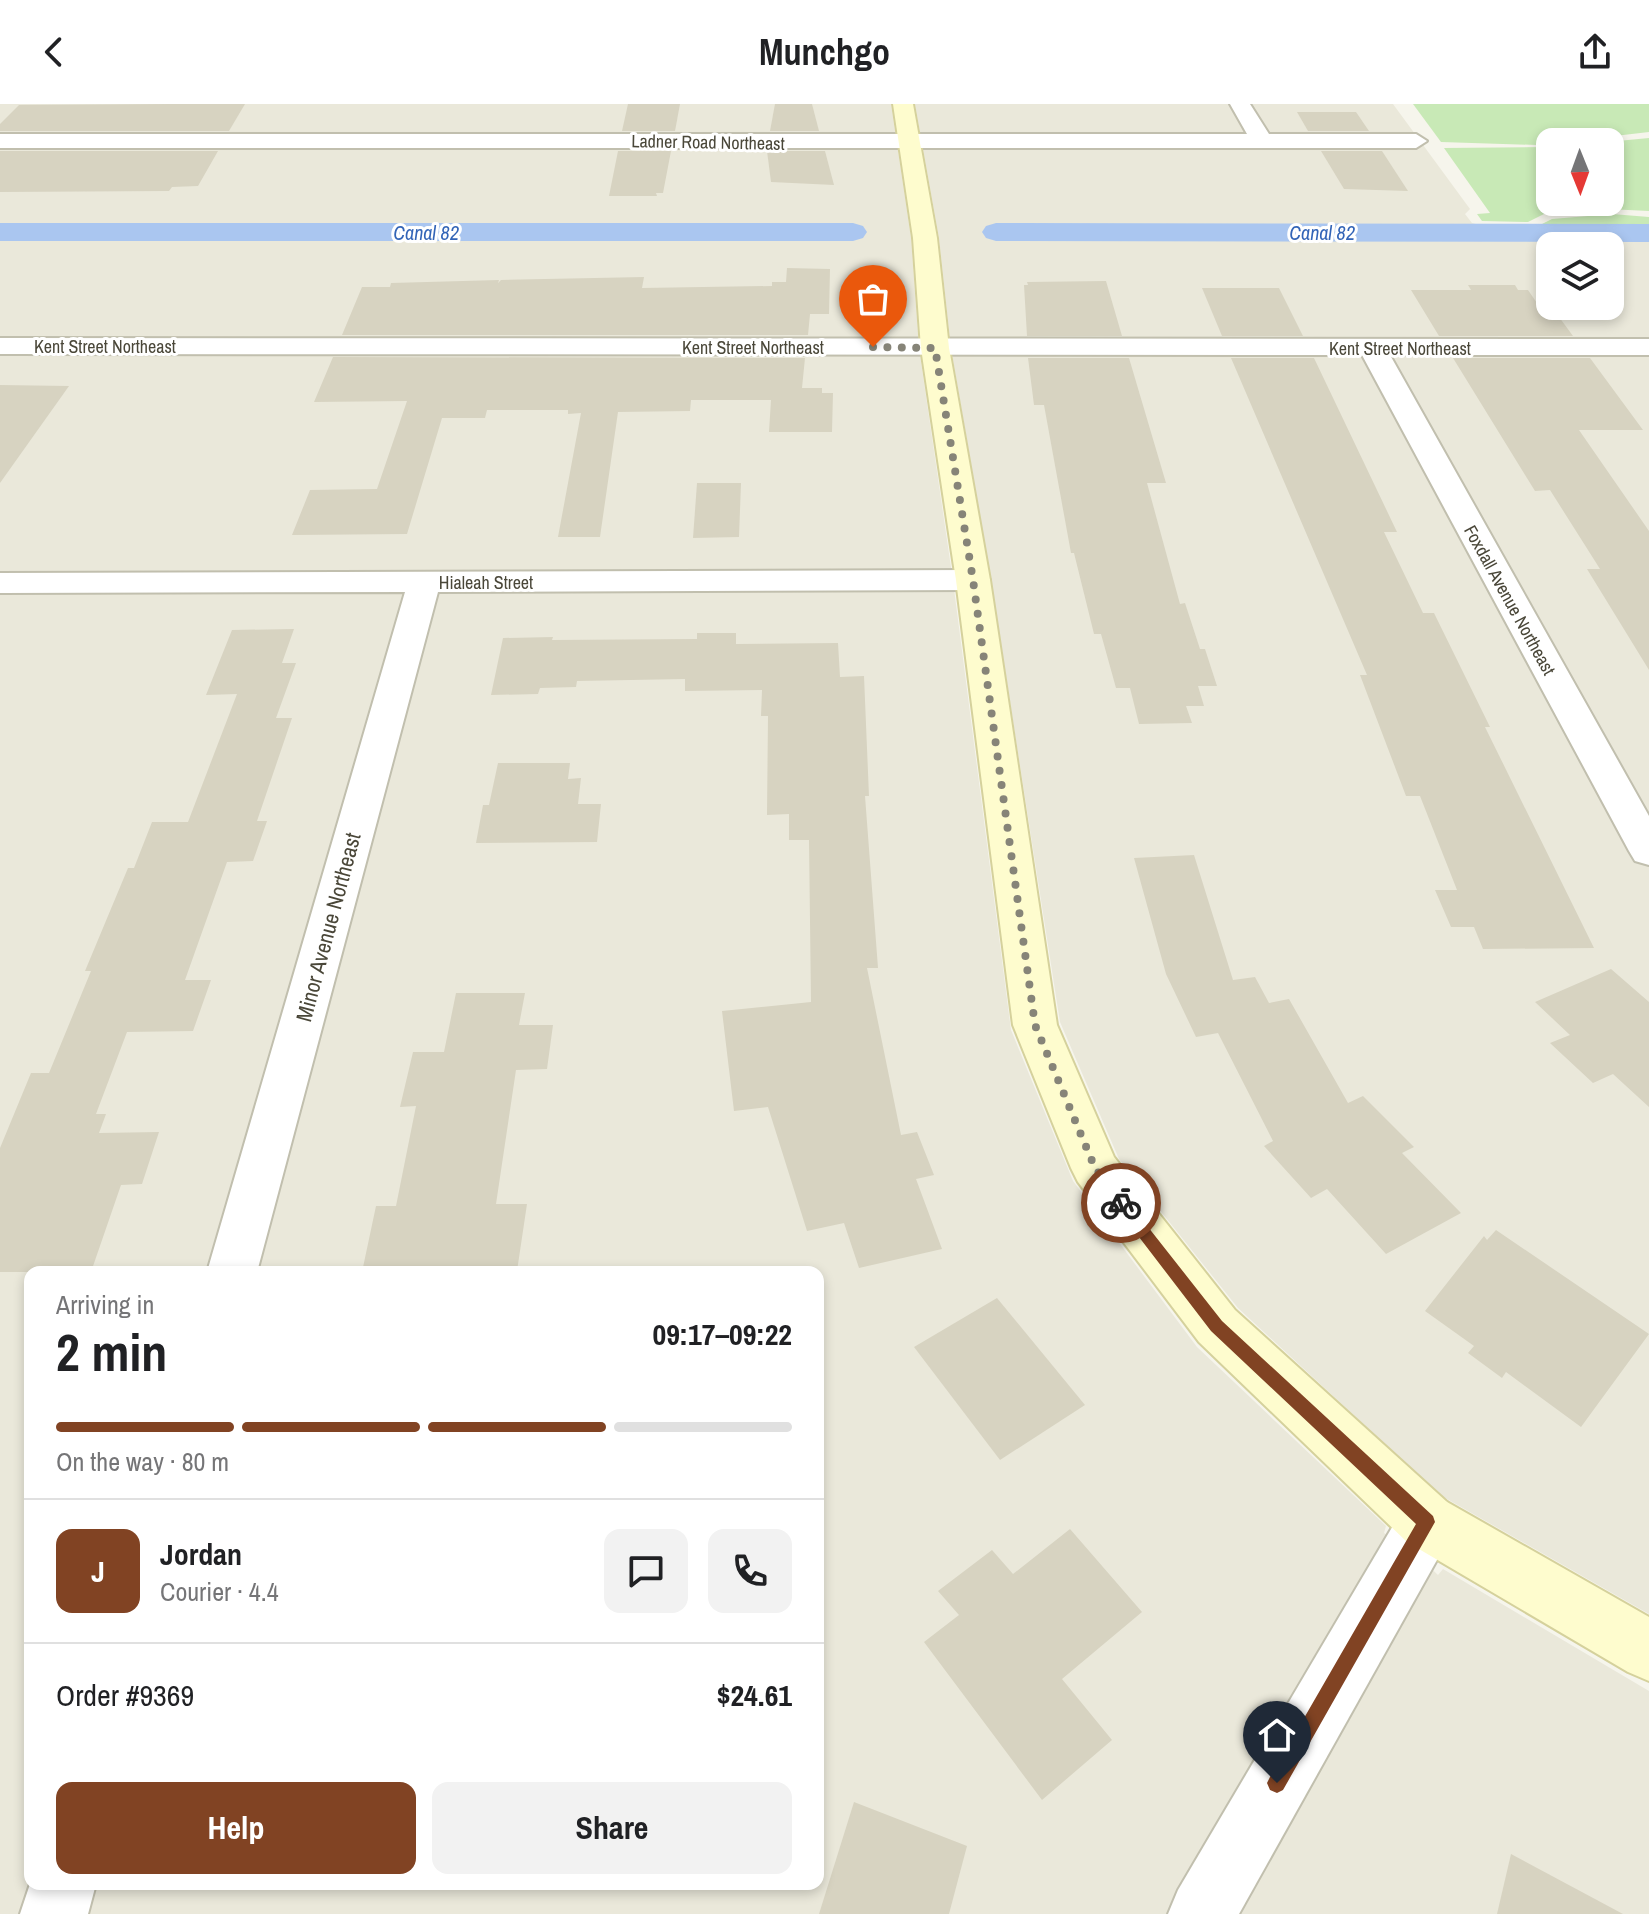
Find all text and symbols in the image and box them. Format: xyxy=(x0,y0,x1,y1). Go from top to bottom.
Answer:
text: Munchgo xyxy=(759,28,890,76)
icon: back xyxy=(32,30,76,74)
icon: share xyxy=(1573,30,1617,74)
street label: Ladner Road Northeast xyxy=(631,128,785,156)
north arrow xyxy=(1536,128,1624,216)
map controls xyxy=(1536,128,1624,320)
water label: Canal 82 xyxy=(393,219,460,246)
water label: Canal 82 xyxy=(1289,219,1356,246)
button: layers xyxy=(1536,232,1624,320)
pin xyxy=(839,265,907,347)
icon: bag xyxy=(851,277,895,321)
street label: Kent Street Northeast xyxy=(34,334,176,359)
street label: Kent Street Northeast xyxy=(682,335,824,360)
street label: Kent Street Northeast xyxy=(1329,336,1471,361)
street label: Foxdall Avenue Northeast xyxy=(1458,520,1562,680)
street label: Hialeah Street xyxy=(439,570,533,595)
street label: Minor Avenue Northeast xyxy=(288,829,368,1025)
courier xyxy=(1081,1163,1161,1243)
icon: bike xyxy=(1099,1181,1143,1225)
text: Arriving in xyxy=(56,1287,154,1322)
text: 09:17–09:22 xyxy=(653,1314,792,1354)
text: 2 min xyxy=(56,1317,167,1387)
text: On the way · 80 m xyxy=(56,1444,229,1479)
button: chat xyxy=(604,1529,688,1613)
button: phone xyxy=(708,1529,792,1613)
text: Jordan xyxy=(160,1534,242,1574)
text: J xyxy=(91,1551,105,1591)
text: Courier · 4.4 xyxy=(160,1574,279,1609)
text: Order #9369 xyxy=(56,1675,194,1715)
text: $24.61 xyxy=(717,1675,792,1715)
pin xyxy=(1243,1701,1311,1783)
icon: home xyxy=(1255,1713,1299,1757)
button: Help xyxy=(56,1782,416,1874)
button: Share xyxy=(432,1782,792,1874)

